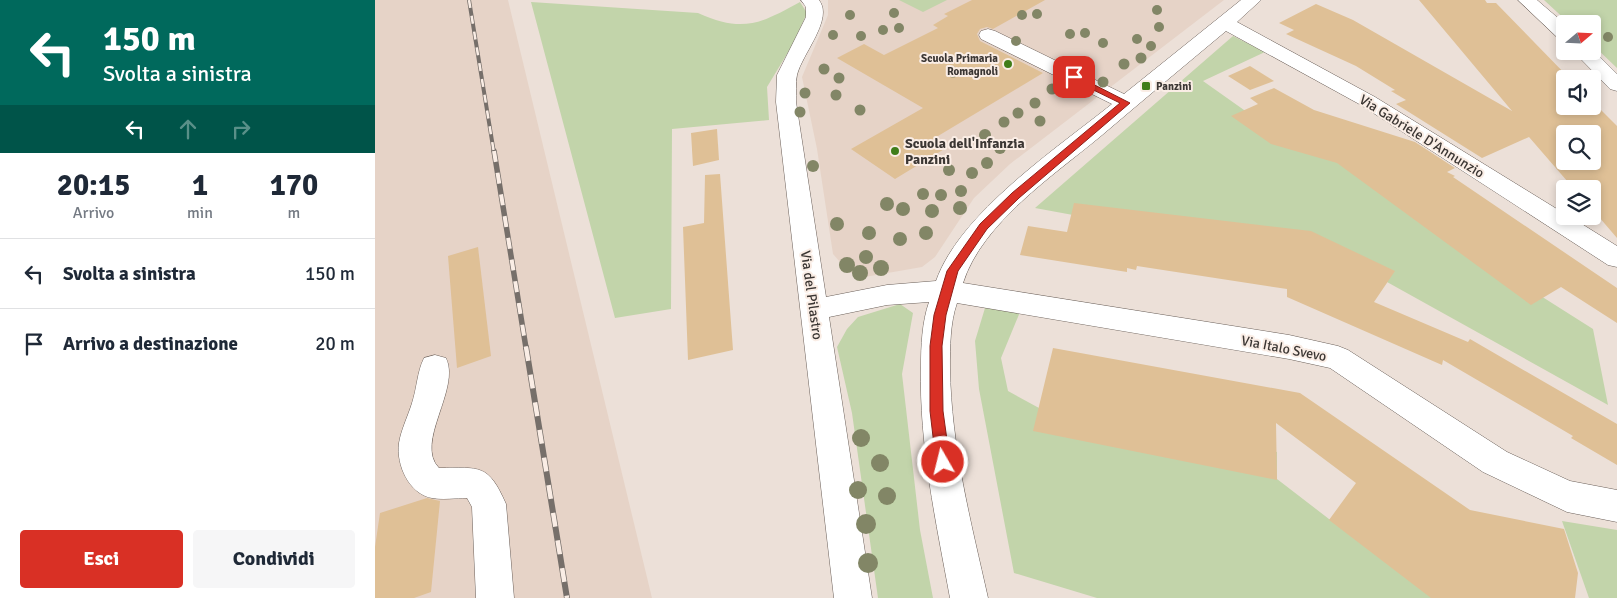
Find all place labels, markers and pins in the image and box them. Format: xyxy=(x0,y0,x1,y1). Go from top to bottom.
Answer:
place label: Scuola Primaria Romagnoli xyxy=(921,52,998,78)
pin xyxy=(1053,56,1095,98)
marker: Scuola Primaria Romagnoli xyxy=(1002,58,1014,70)
marker: Panzini xyxy=(1140,80,1152,92)
place label: Panzini xyxy=(1156,80,1191,93)
place label: Scuola dell'Infanzia Panzini xyxy=(905,135,1025,168)
marker: Scuola dell'Infanzia Panzini xyxy=(889,145,901,157)

